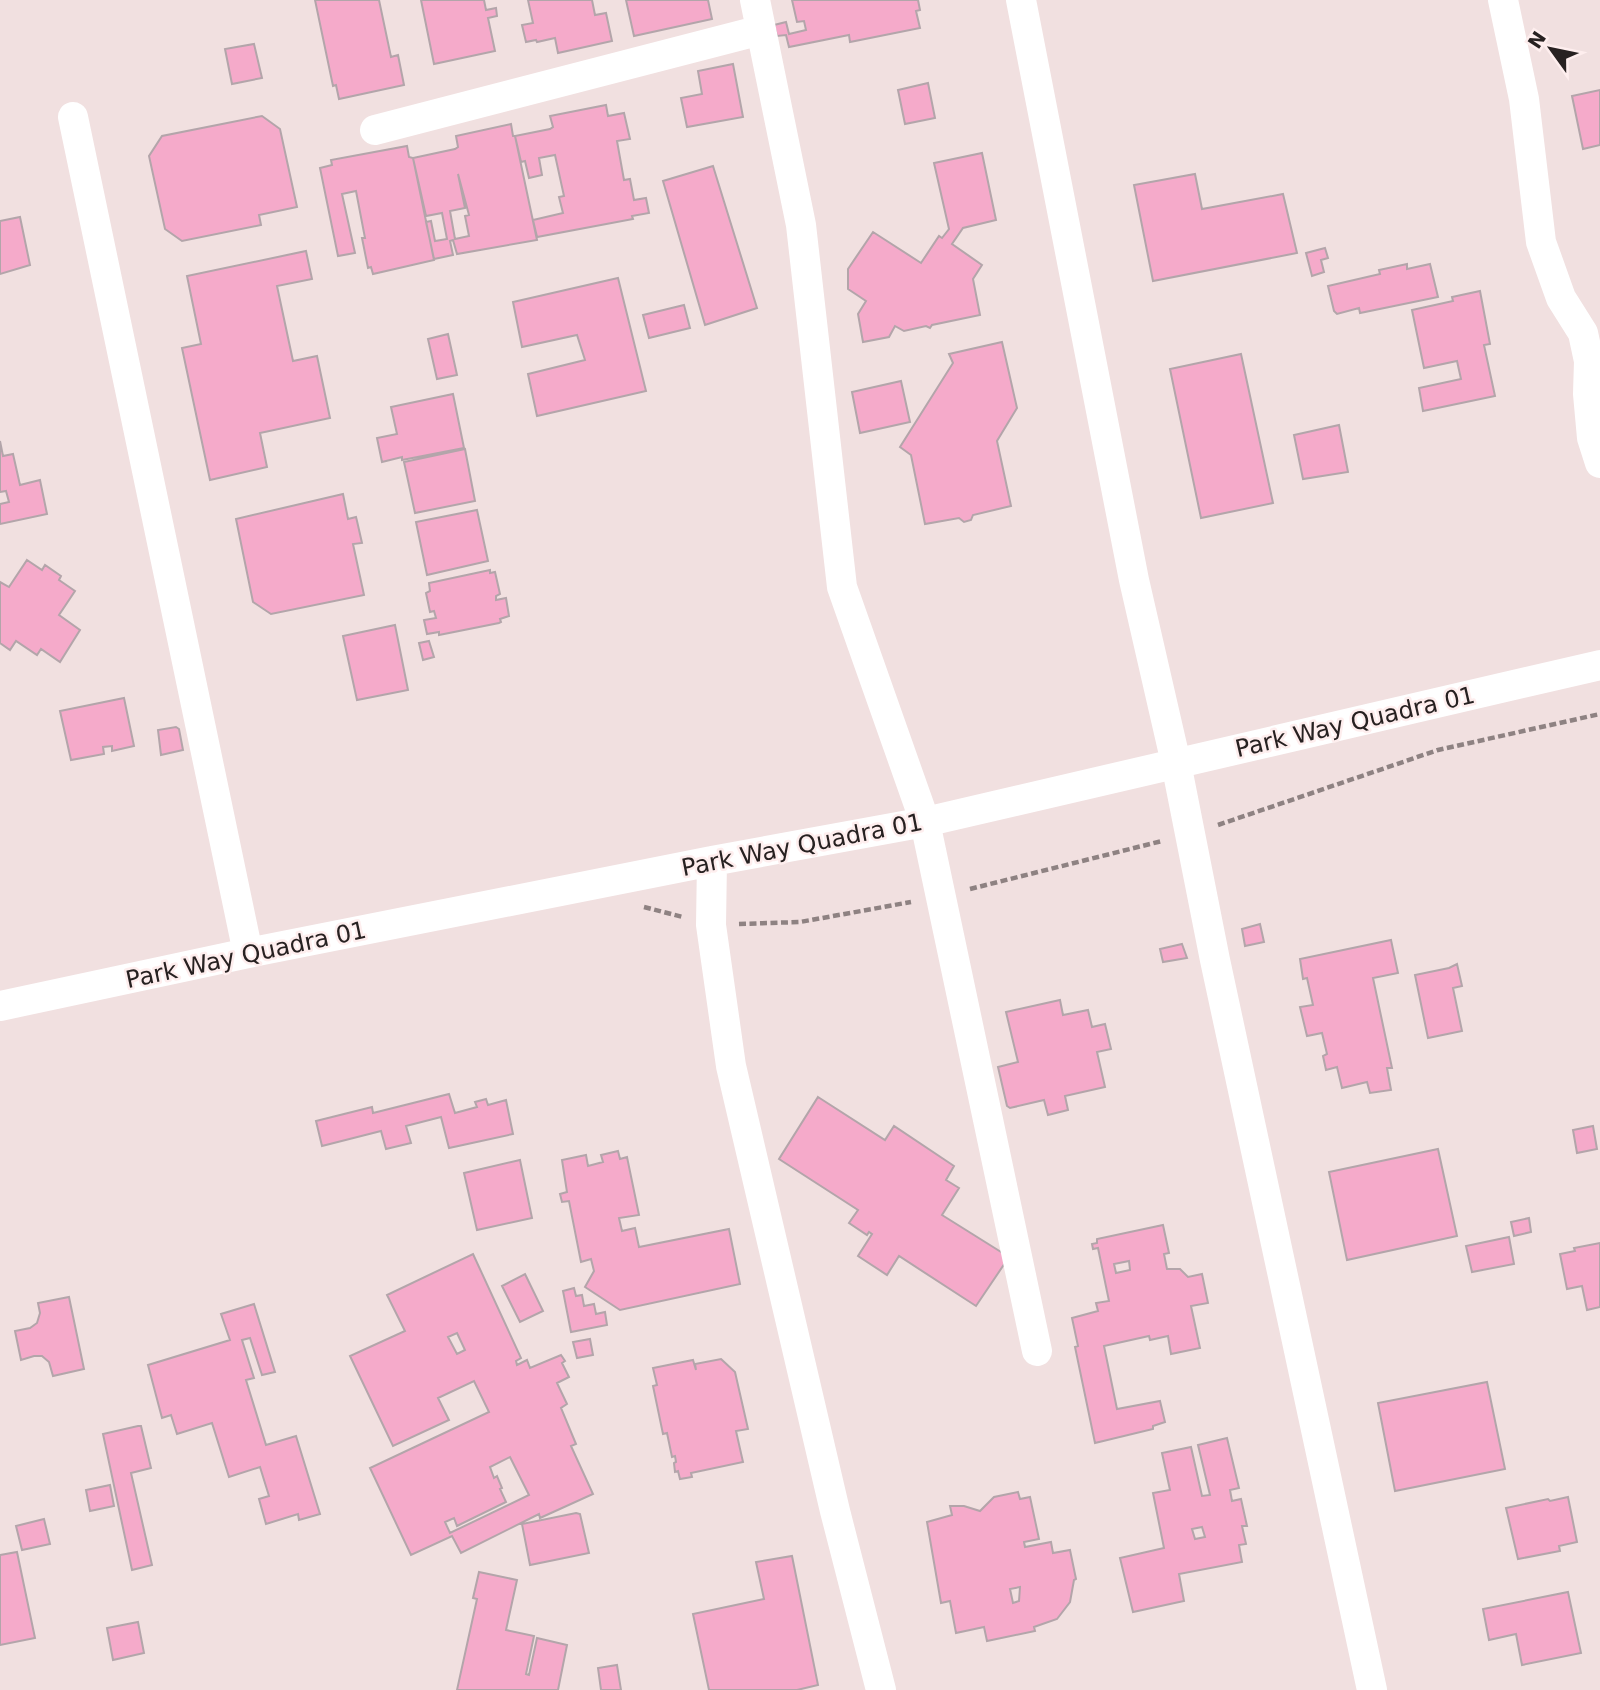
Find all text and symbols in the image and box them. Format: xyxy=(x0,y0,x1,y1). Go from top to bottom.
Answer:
north arrow xyxy=(1516,14,1586,84)
text: N xyxy=(1523,27,1550,52)
street label: Park Way Quadra 01 xyxy=(1232,681,1478,763)
street label: Park Way Quadra 01 xyxy=(679,808,925,882)
street label: Park Way Quadra 01 xyxy=(123,916,369,994)

